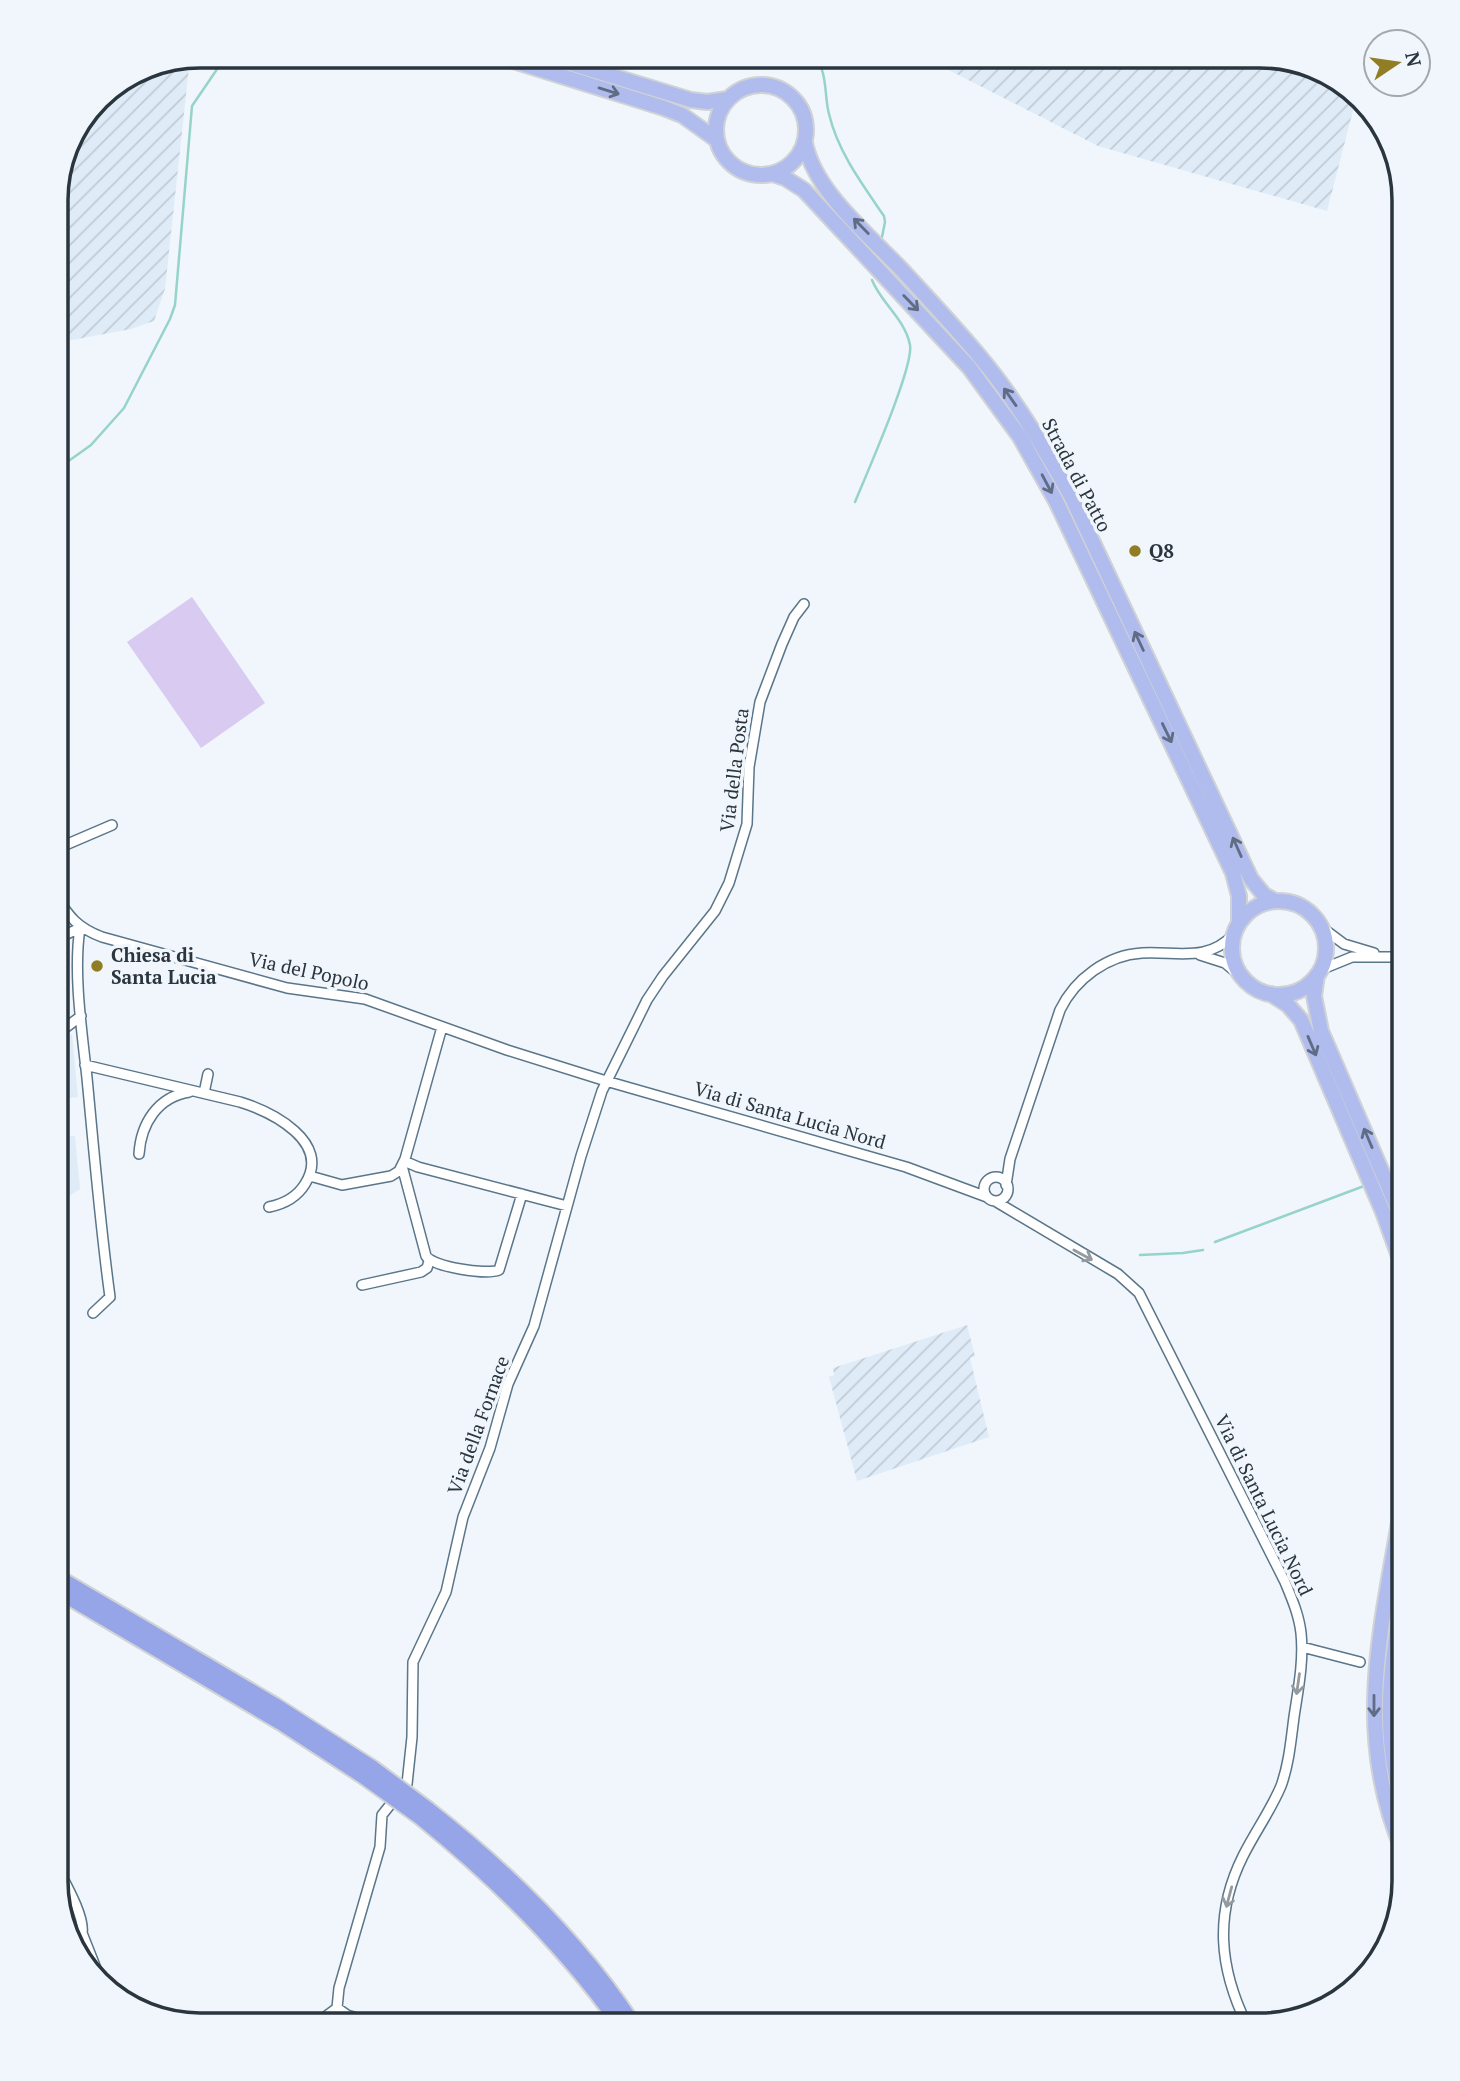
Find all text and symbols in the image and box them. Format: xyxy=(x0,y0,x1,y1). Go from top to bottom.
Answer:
north arrow xyxy=(1362,28,1432,98)
text: N xyxy=(1400,49,1428,69)
one-way arrow xyxy=(598,86,620,98)
one-way arrow xyxy=(852,218,869,235)
one-way arrow xyxy=(903,294,920,311)
one-way arrow xyxy=(1003,388,1017,407)
street label: Strada di Patto xyxy=(1037,414,1118,536)
one-way arrow xyxy=(1041,473,1054,494)
place label: Q8 xyxy=(1149,538,1174,563)
marker: Q8 xyxy=(1127,543,1143,559)
one-way arrow xyxy=(1132,631,1146,652)
street label: Via della Posta xyxy=(713,706,754,833)
one-way arrow xyxy=(1161,722,1174,743)
one-way arrow xyxy=(1230,837,1243,858)
place label: Chiesa di Santa Lucia xyxy=(111,942,217,989)
street label: Via del Popolo xyxy=(247,946,371,995)
marker: Chiesa di Santa Lucia xyxy=(89,958,105,974)
one-way arrow xyxy=(1306,1034,1319,1056)
street label: Via di Santa Lucia Nord xyxy=(691,1075,889,1154)
one-way arrow xyxy=(1360,1128,1373,1149)
one-way arrow xyxy=(1073,1248,1093,1262)
street label: Via della Fornace xyxy=(441,1352,514,1498)
street label: Via di Santa Lucia Nord xyxy=(1210,1410,1319,1600)
one-way arrow xyxy=(1292,1672,1305,1695)
one-way arrow xyxy=(1367,1695,1381,1718)
one-way arrow xyxy=(1222,1886,1235,1908)

